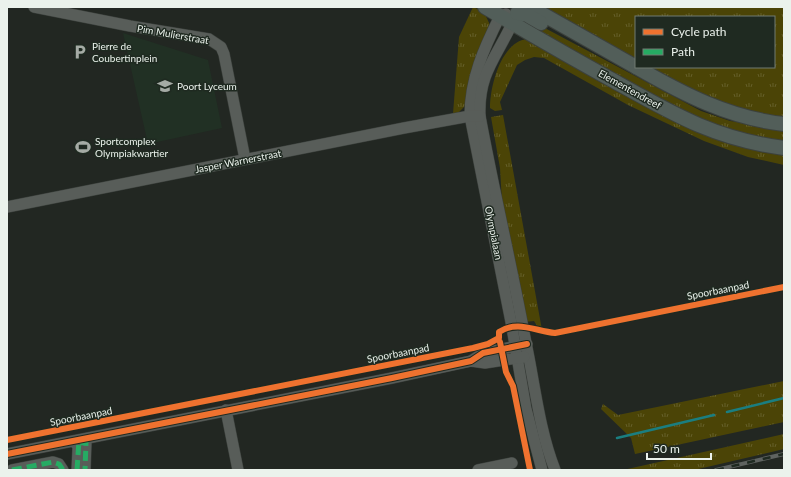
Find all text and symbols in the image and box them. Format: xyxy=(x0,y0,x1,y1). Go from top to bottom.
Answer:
legend xyxy=(635,16,775,68)
street label: Pim Mulierstraat xyxy=(136,22,210,46)
text: Cycle path xyxy=(671,24,726,39)
place label: Pierre de Coubertinplein xyxy=(92,40,157,64)
parking icon: Pierre de Coubertinplein xyxy=(71,43,89,61)
text: Path xyxy=(671,44,695,59)
street label: Elementendreef xyxy=(597,67,664,111)
school or university icon: Poort Lyceum xyxy=(156,77,174,95)
place label: Poort Lyceum xyxy=(177,80,237,92)
place label: Sportcomplex Olympiakwartier xyxy=(95,135,169,159)
sports icon: Sportcomplex Olympiakwartier xyxy=(74,138,92,156)
street label: Jasper Warnerstraat xyxy=(194,147,283,175)
street label: Olympialaan xyxy=(483,205,505,261)
street label: Spoorbaanpad xyxy=(686,278,750,302)
street label: Spoorbaanpad xyxy=(366,341,430,365)
street label: Spoorbaanpad xyxy=(49,404,113,428)
scale bar xyxy=(647,435,711,461)
text: 50 m xyxy=(653,441,680,456)

